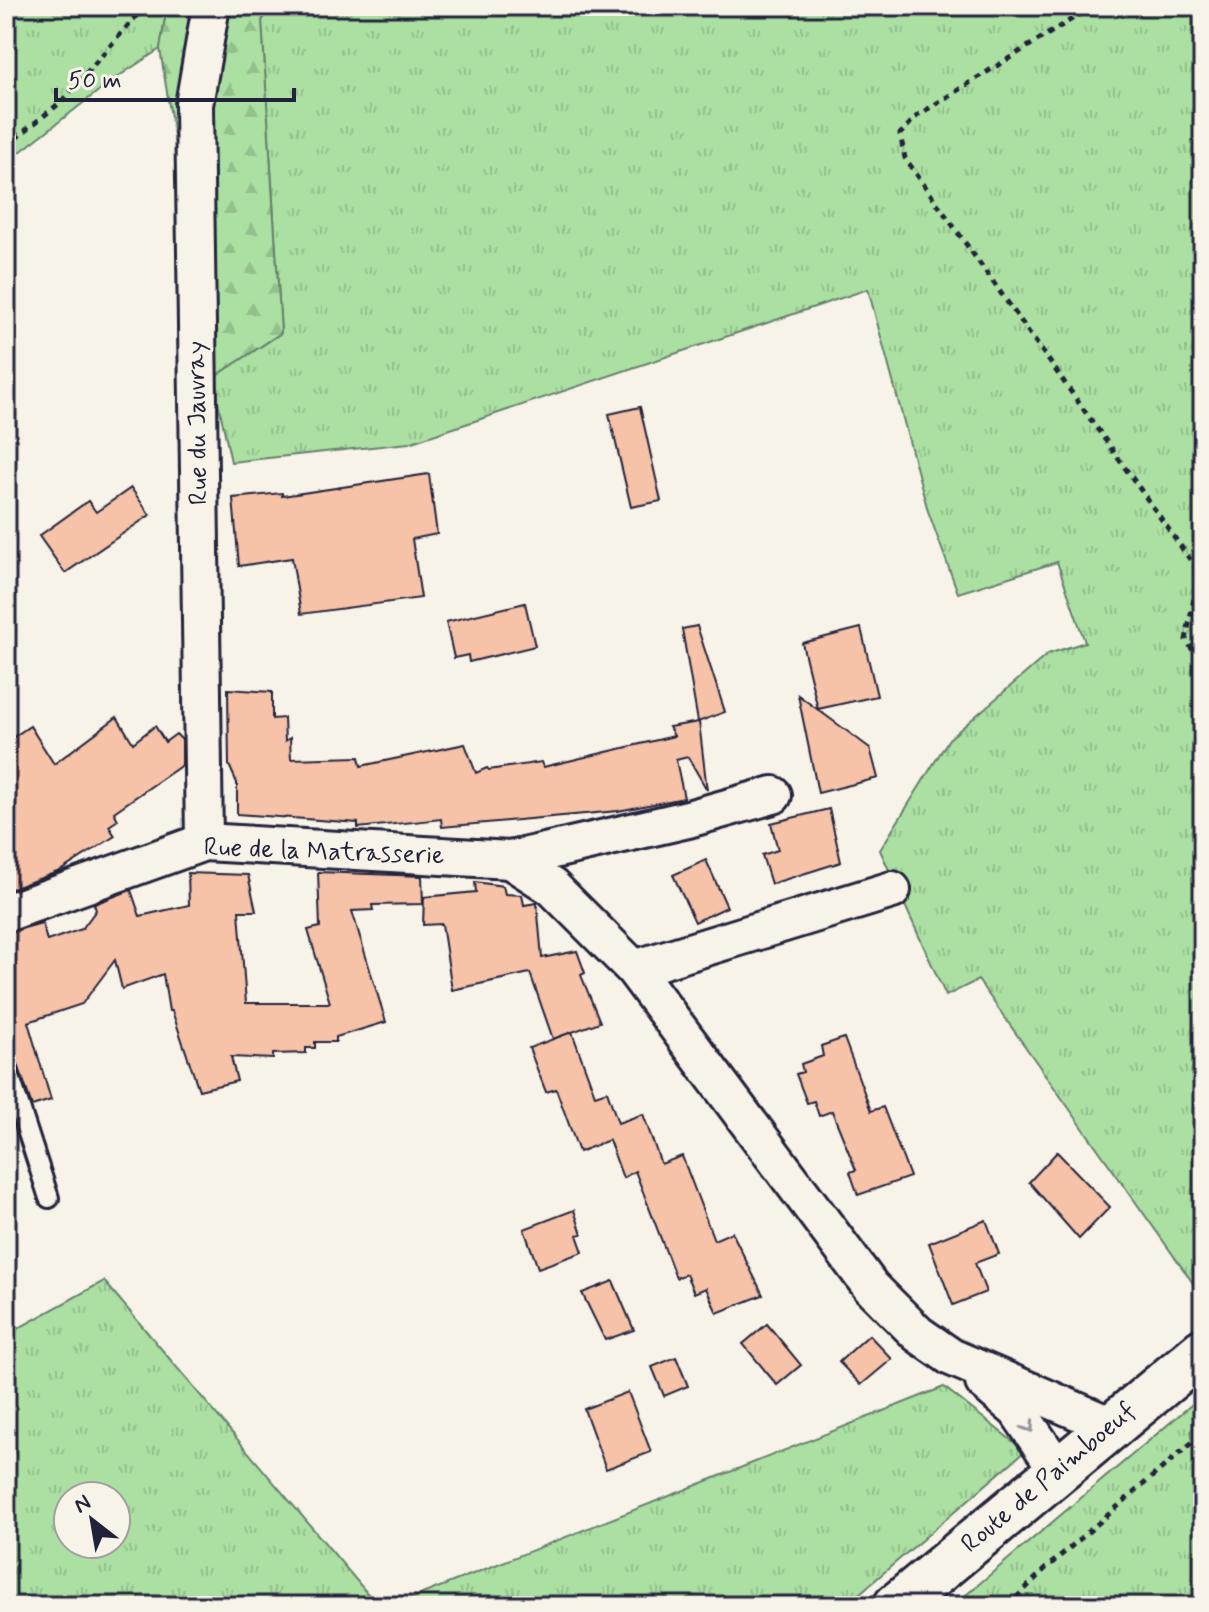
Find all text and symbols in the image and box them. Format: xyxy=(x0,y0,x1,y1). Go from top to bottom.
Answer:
scale bar xyxy=(56,52,294,102)
text: 50 m xyxy=(68,66,122,97)
street label: Rue du Jauvray xyxy=(180,341,216,505)
street label: Rue de la Matrasserie xyxy=(203,831,445,873)
street label: Route de Paimboeuf xyxy=(954,1395,1144,1561)
one-way arrow xyxy=(1019,1419,1034,1433)
north arrow xyxy=(52,1480,132,1560)
text: N xyxy=(69,1489,96,1520)

